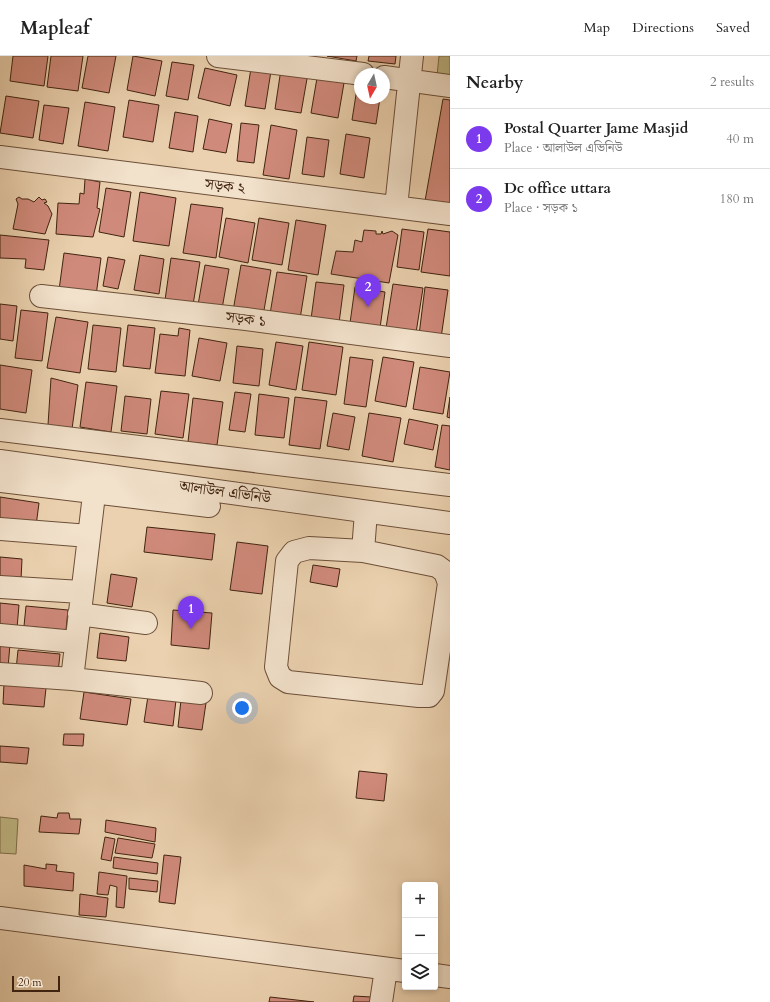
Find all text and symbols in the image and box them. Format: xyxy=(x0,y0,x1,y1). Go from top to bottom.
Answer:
text: Mapleaf xyxy=(20,15,90,41)
text: Map xyxy=(584,18,610,37)
text: Directions xyxy=(632,18,694,37)
text: Saved xyxy=(716,18,750,37)
north arrow xyxy=(354,68,390,104)
text: Nearby xyxy=(466,71,523,94)
text: 2 results xyxy=(710,73,754,91)
text: Postal Quarter Jame Masjid xyxy=(504,118,688,138)
text: 1 xyxy=(476,130,482,148)
text: 40 m xyxy=(726,130,754,148)
text: Place · আলাউল এভিনিউ xyxy=(504,139,623,157)
street label: সড়ক ২ xyxy=(203,173,247,198)
text: Dc office uttara xyxy=(504,178,611,198)
text: 2 xyxy=(476,190,482,208)
text: 180 m xyxy=(720,190,754,208)
text: Place · সড়ক ১ xyxy=(504,199,578,217)
pin: 2 xyxy=(355,274,381,307)
street label: সড়ক ১ xyxy=(224,306,267,331)
street label: আলাউল এভিনিউ xyxy=(177,476,273,508)
pin: 1 xyxy=(178,596,204,629)
your location xyxy=(232,698,252,718)
map controls xyxy=(402,882,438,990)
button: + xyxy=(402,882,438,918)
button: − xyxy=(402,918,438,954)
button: layers xyxy=(402,954,438,990)
scale bar xyxy=(12,974,60,993)
text: 20 m xyxy=(18,975,42,990)

